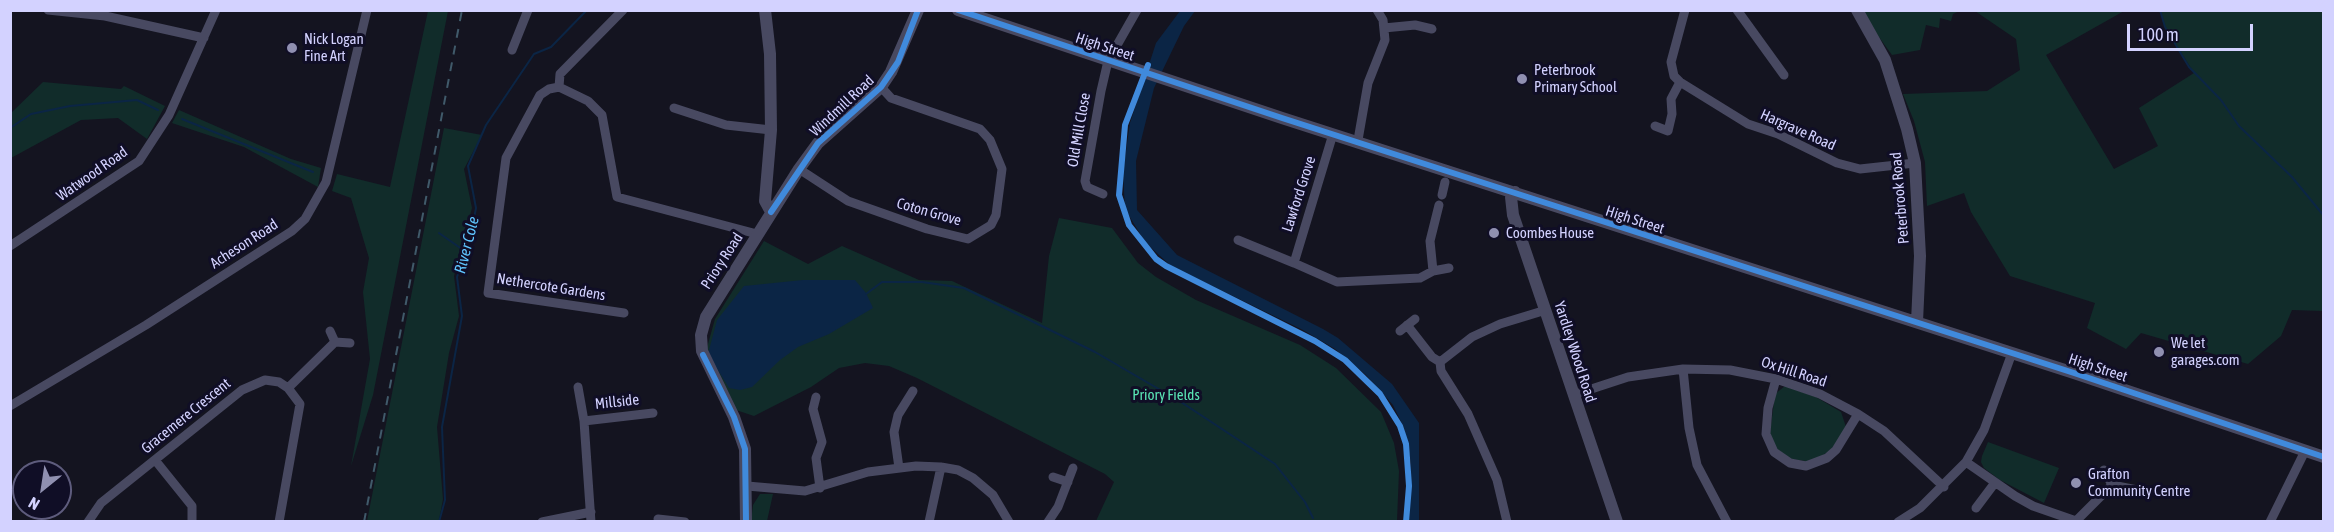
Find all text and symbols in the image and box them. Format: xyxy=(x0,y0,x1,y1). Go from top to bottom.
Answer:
scale bar xyxy=(2130,12,2256,50)
text: 100 m xyxy=(2138,24,2179,45)
street label: High Street xyxy=(1073,29,1137,65)
place label: Nick Logan Fine Art xyxy=(304,30,364,65)
marker: Nick Logan Fine Art xyxy=(285,41,299,55)
place label: Peterbrook Primary School xyxy=(1534,61,1617,96)
street label: Windmill Road xyxy=(806,72,878,140)
marker: Peterbrook Primary School xyxy=(1515,72,1529,86)
street label: Old Mill Close xyxy=(1064,92,1094,168)
street label: Hargrave Road xyxy=(1757,105,1839,155)
street label: Watwood Road xyxy=(53,143,131,205)
street label: Peterbrook Road xyxy=(1887,151,1913,245)
street label: Lawford Grove xyxy=(1278,154,1320,234)
street label: Coton Grove xyxy=(895,194,963,230)
street label: High Street xyxy=(1603,202,1667,238)
water label: River Cole xyxy=(451,214,483,276)
street label: Acheson Road xyxy=(207,215,281,273)
place label: Coombes House xyxy=(1506,224,1594,242)
marker: Coombes House xyxy=(1487,226,1501,240)
street label: Priory Road xyxy=(697,229,747,293)
street label: Nethercote Gardens xyxy=(495,270,607,304)
street label: Yardley Wood Road xyxy=(1550,299,1600,405)
place label: We let garages.com xyxy=(2171,334,2240,369)
marker: We let garages.com xyxy=(2152,345,2166,359)
street label: High Street xyxy=(2066,350,2130,386)
street label: Ox Hill Road xyxy=(1759,353,1829,391)
street label: Gracemere Crescent xyxy=(138,375,234,457)
park label: Priory Fields xyxy=(1132,386,1200,404)
street label: Millside xyxy=(594,391,640,413)
north arrow xyxy=(12,460,72,520)
place label: Grafton Community Centre xyxy=(2088,465,2190,500)
marker: Grafton Community Centre xyxy=(2069,476,2083,490)
text: N xyxy=(25,494,43,514)

